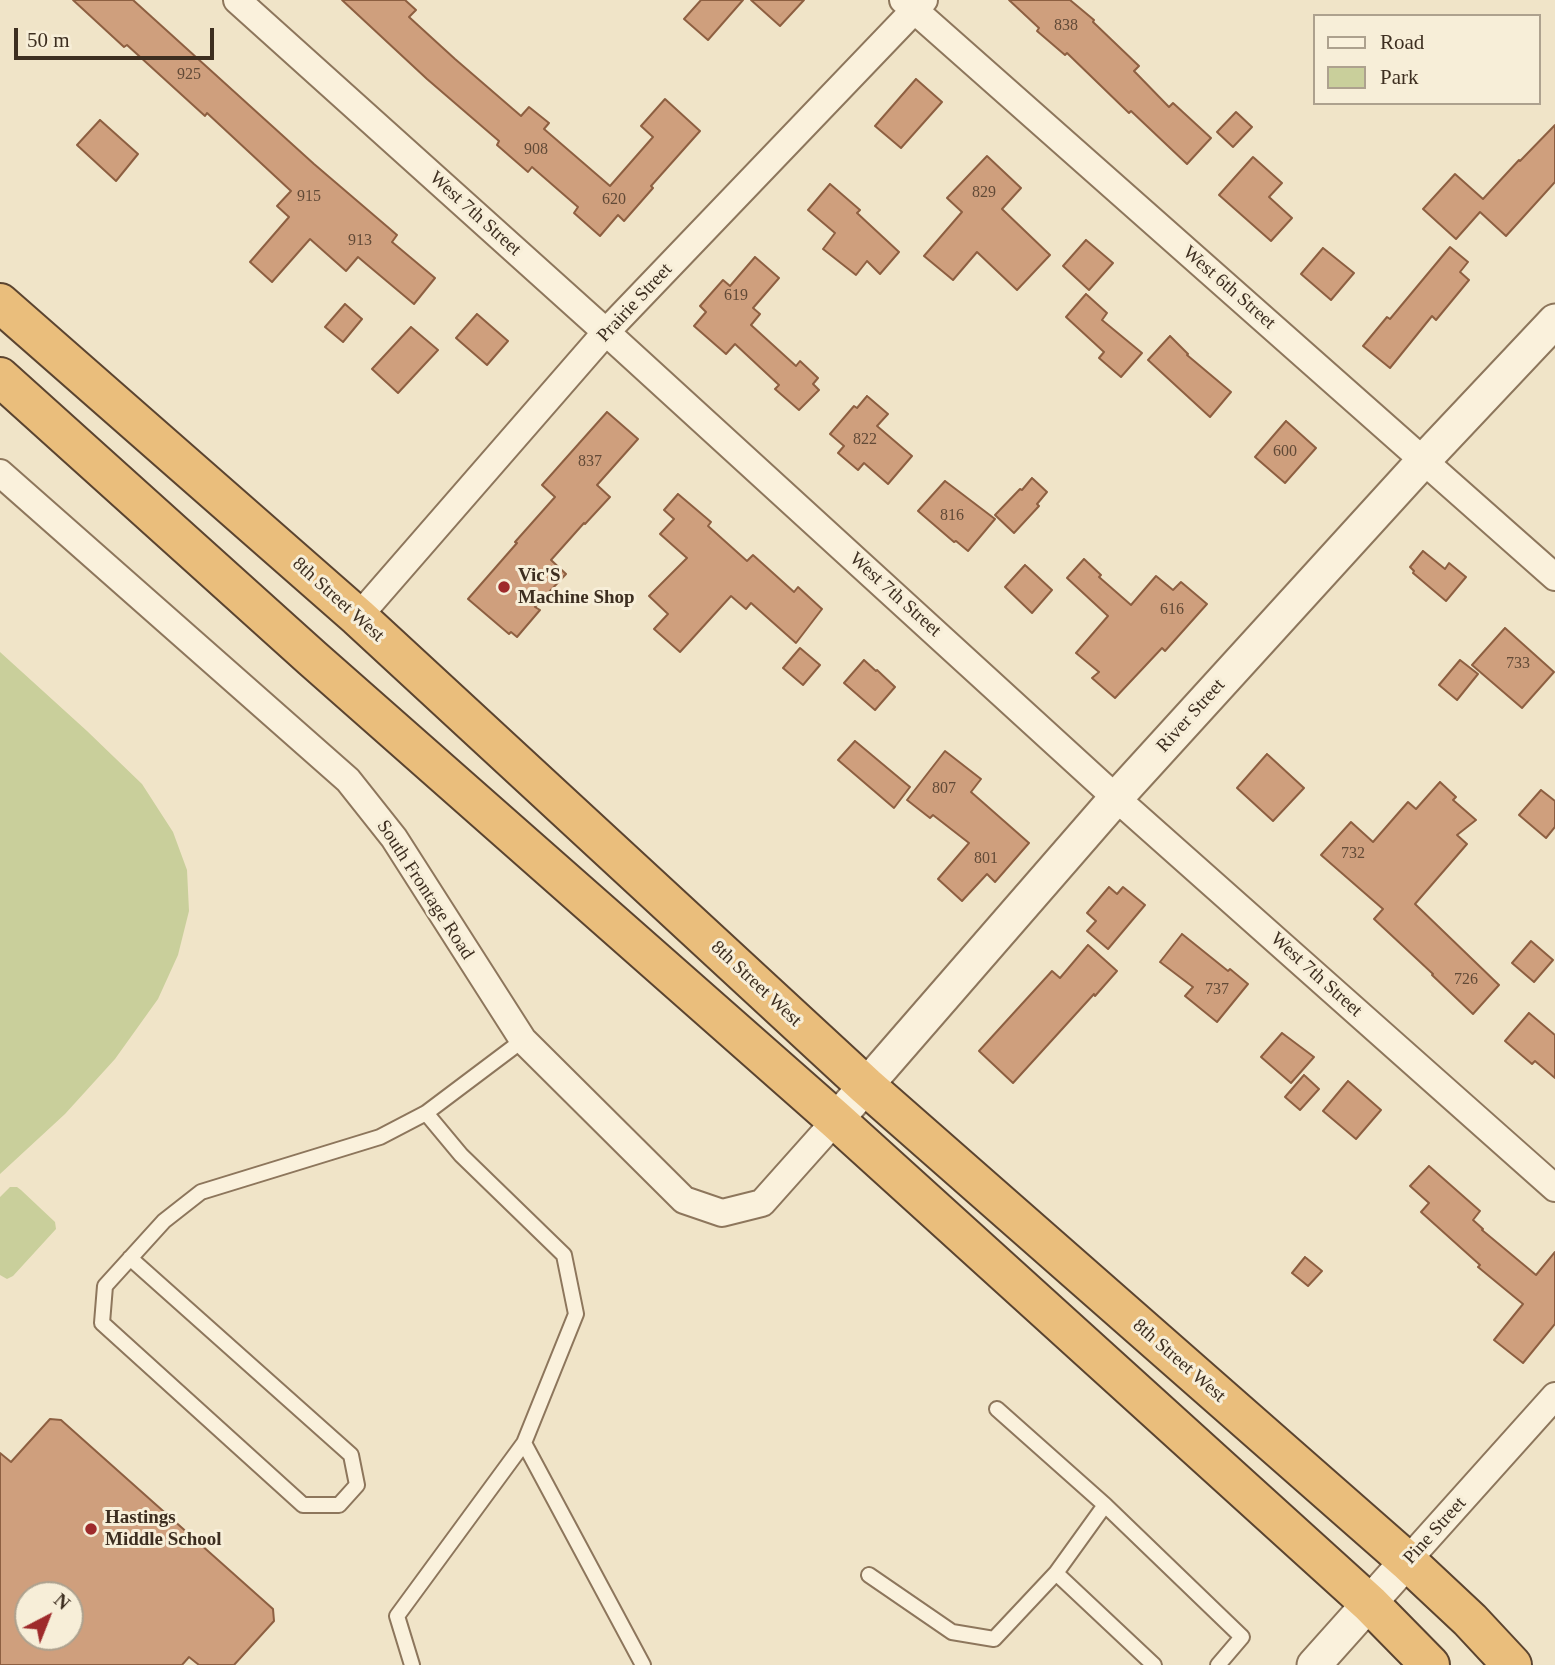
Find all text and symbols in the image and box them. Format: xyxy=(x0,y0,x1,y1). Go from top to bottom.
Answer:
scale bar xyxy=(18,14,217,58)
legend xyxy=(1314,14,1541,105)
house number: 838 xyxy=(1054,16,1078,36)
text: 50 m xyxy=(27,28,70,52)
text: Road xyxy=(1380,30,1424,54)
house number: 925 xyxy=(177,65,201,85)
text: Park xyxy=(1380,65,1419,89)
house number: 908 xyxy=(524,140,548,160)
street label: West 7th Street xyxy=(424,167,526,261)
house number: 829 xyxy=(972,183,996,203)
house number: 915 xyxy=(297,187,321,207)
house number: 620 xyxy=(602,190,626,210)
house number: 913 xyxy=(348,231,372,251)
street label: West 6th Street xyxy=(1178,241,1280,335)
street label: Prairie Street xyxy=(593,259,677,347)
house number: 619 xyxy=(724,286,748,306)
house number: 822 xyxy=(853,430,877,450)
house number: 600 xyxy=(1273,442,1297,462)
house number: 837 xyxy=(578,452,602,472)
house number: 816 xyxy=(940,506,964,526)
street label: West 7th Street xyxy=(844,548,946,642)
street label: 8th Street West xyxy=(287,553,389,647)
place label: Vic'S Machine Shop xyxy=(518,565,635,609)
marker: Vic'S Machine Shop xyxy=(496,579,512,595)
house number: 616 xyxy=(1160,600,1184,620)
house number: 733 xyxy=(1506,654,1530,674)
street label: River Street xyxy=(1152,674,1230,758)
house number: 807 xyxy=(932,779,956,799)
street label: South Frontage Road xyxy=(371,816,479,964)
house number: 732 xyxy=(1341,844,1365,864)
house number: 801 xyxy=(974,849,998,869)
street label: West 7th Street xyxy=(1265,928,1367,1022)
street label: 8th Street West xyxy=(706,936,806,1032)
house number: 726 xyxy=(1454,970,1478,990)
house number: 737 xyxy=(1205,980,1229,1000)
street label: 8th Street West xyxy=(1128,1314,1230,1408)
street label: Pine Street xyxy=(1399,1493,1471,1569)
place label: Hastings Middle School xyxy=(105,1507,222,1551)
marker: Hastings Middle School xyxy=(83,1521,99,1537)
north arrow xyxy=(14,1581,84,1651)
text: N xyxy=(50,1589,74,1614)

